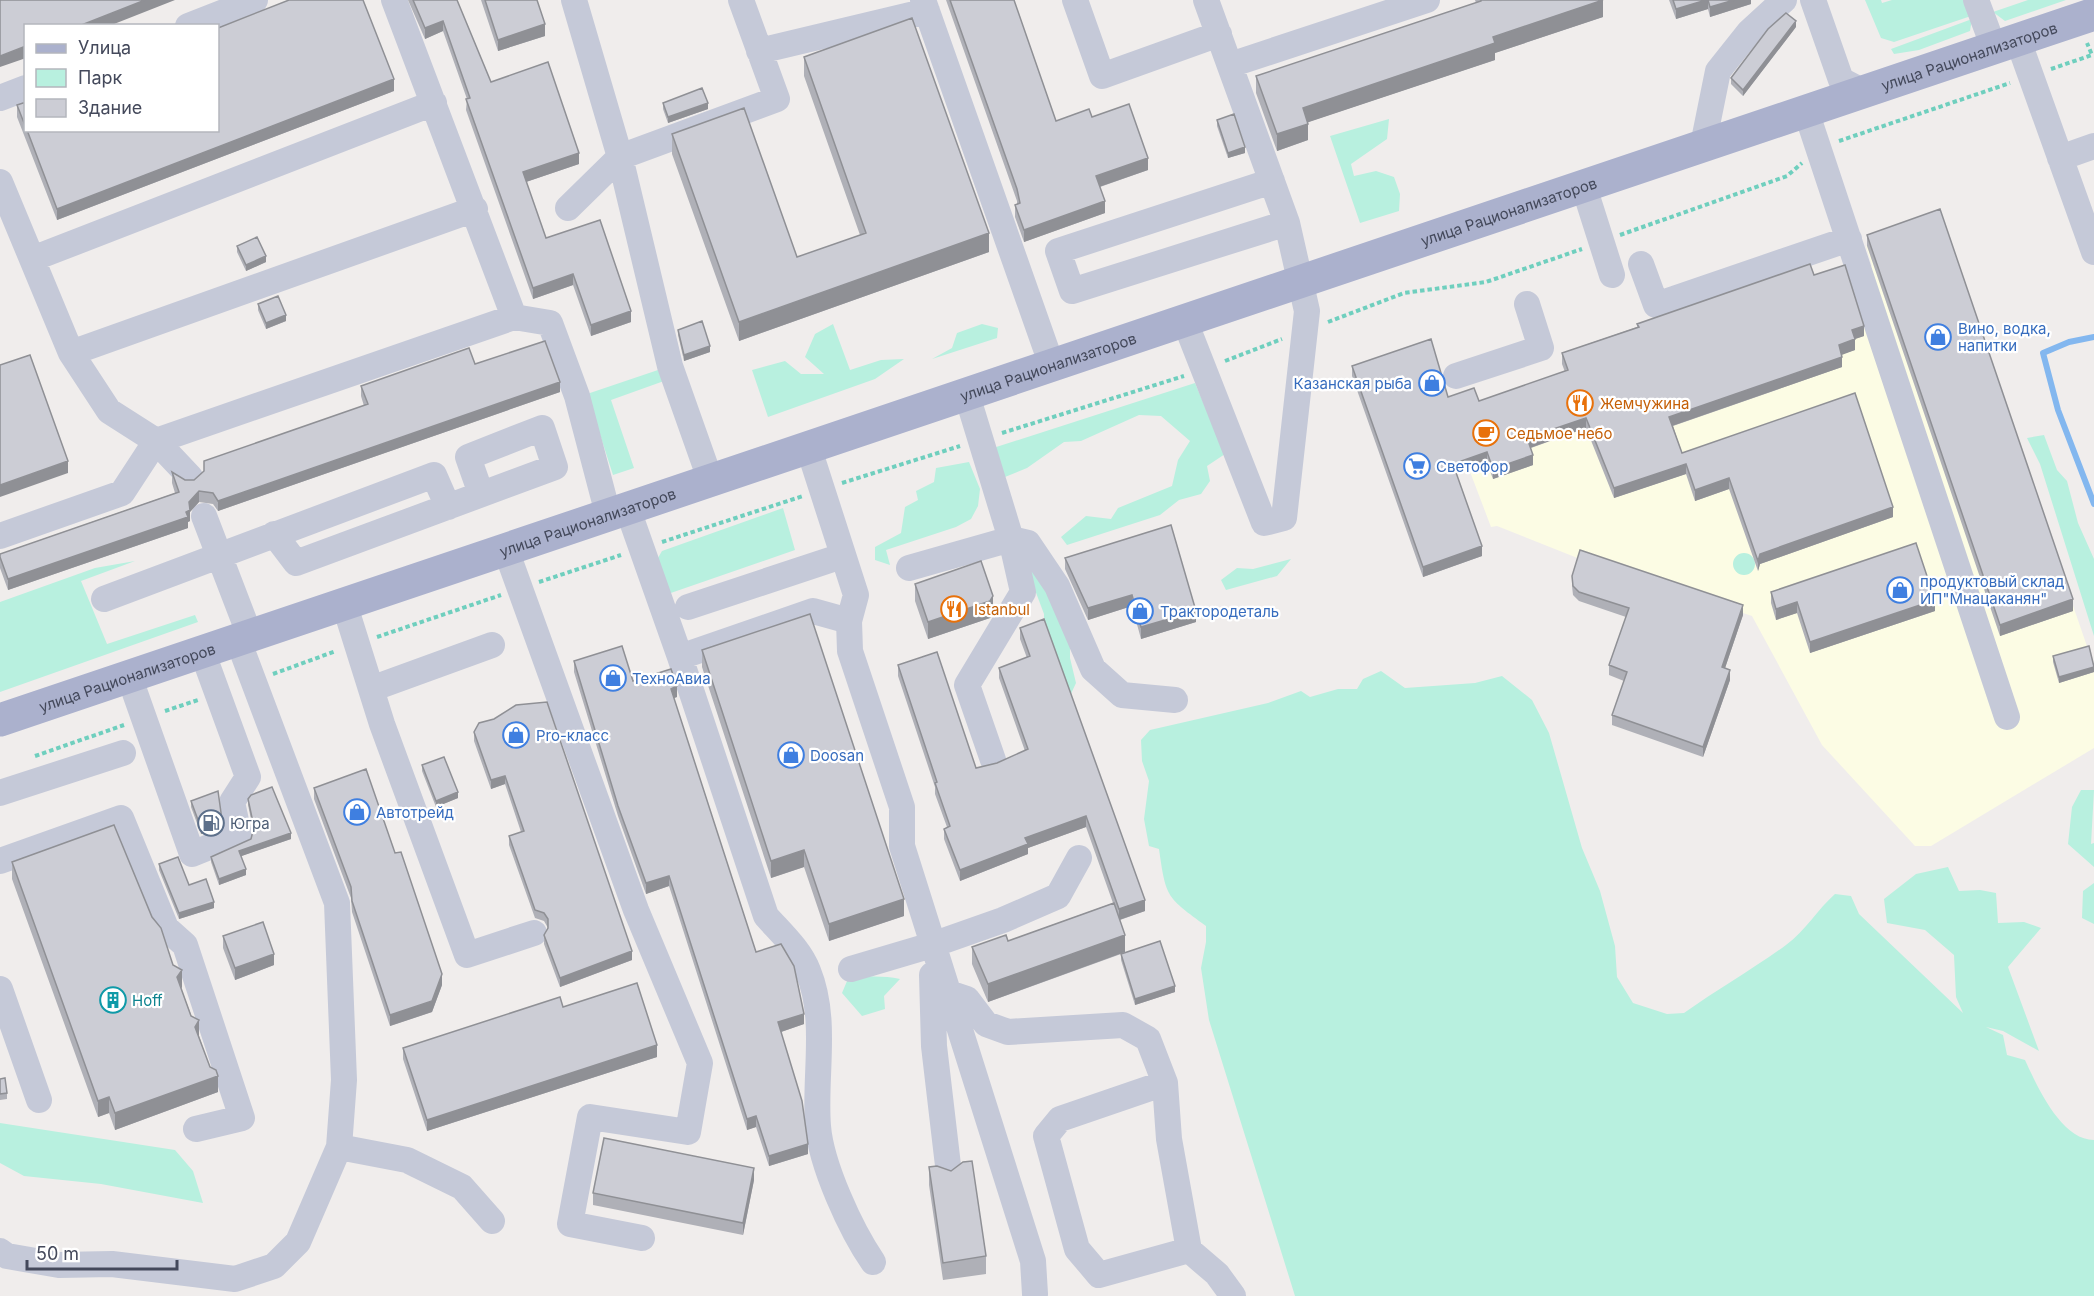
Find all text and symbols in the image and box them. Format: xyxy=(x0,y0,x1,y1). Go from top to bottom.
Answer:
street label: улица Рационализаторов xyxy=(1878,18,2060,95)
legend xyxy=(24,24,219,132)
text: Улица xyxy=(78,37,131,58)
text: Парк xyxy=(78,67,123,88)
text: Здание xyxy=(78,97,142,118)
street label: улица Рационализаторов xyxy=(1418,173,1599,250)
place label: Вино, водка, напитки xyxy=(1958,319,2051,355)
shop icon: Вино, водка, напитки xyxy=(1923,322,1953,352)
street label: улица Рационализаторов xyxy=(957,328,1139,405)
shop icon: Казанская рыба xyxy=(1417,368,1447,398)
place label: Казанская рыба xyxy=(1294,374,1412,393)
restaurant icon: Жемчужина xyxy=(1565,388,1595,418)
place label: Жемчужина xyxy=(1600,394,1689,413)
cafe icon: Седьмое небо xyxy=(1471,418,1501,448)
place label: Седьмое небо xyxy=(1506,424,1613,443)
supermarket icon: Светофор xyxy=(1402,451,1432,481)
place label: Светофор xyxy=(1436,457,1508,476)
street label: улица Рационализаторов xyxy=(497,483,678,560)
place label: продуктовый склад ИП"Мнацаканян" xyxy=(1920,572,2065,608)
shop icon: продуктовый склад ИП"Мнацаканян" xyxy=(1885,575,1915,605)
restaurant icon: Istanbul xyxy=(939,594,969,624)
shop icon: Трактородеталь xyxy=(1125,596,1155,626)
place label: Istanbul xyxy=(974,600,1030,619)
place label: Трактородеталь xyxy=(1160,602,1279,621)
street label: улица Рационализаторов xyxy=(36,639,218,716)
shop icon: ТехноАвиа xyxy=(598,663,628,693)
place label: ТехноАвиа xyxy=(632,669,711,688)
shop icon: Pro-класс xyxy=(501,720,531,750)
place label: Pro-класс xyxy=(536,726,609,745)
shop icon: Doosan xyxy=(776,740,806,770)
place label: Doosan xyxy=(810,746,864,765)
shop icon: Автотрейд xyxy=(342,797,372,827)
place label: Автотрейд xyxy=(376,803,454,822)
fuel station icon: Югра xyxy=(196,808,226,838)
place label: Югра xyxy=(230,814,270,833)
building icon: Hoff xyxy=(98,985,128,1015)
place label: Hoff xyxy=(132,991,163,1010)
scale bar xyxy=(27,1233,177,1271)
text: 50 m xyxy=(36,1243,79,1264)

